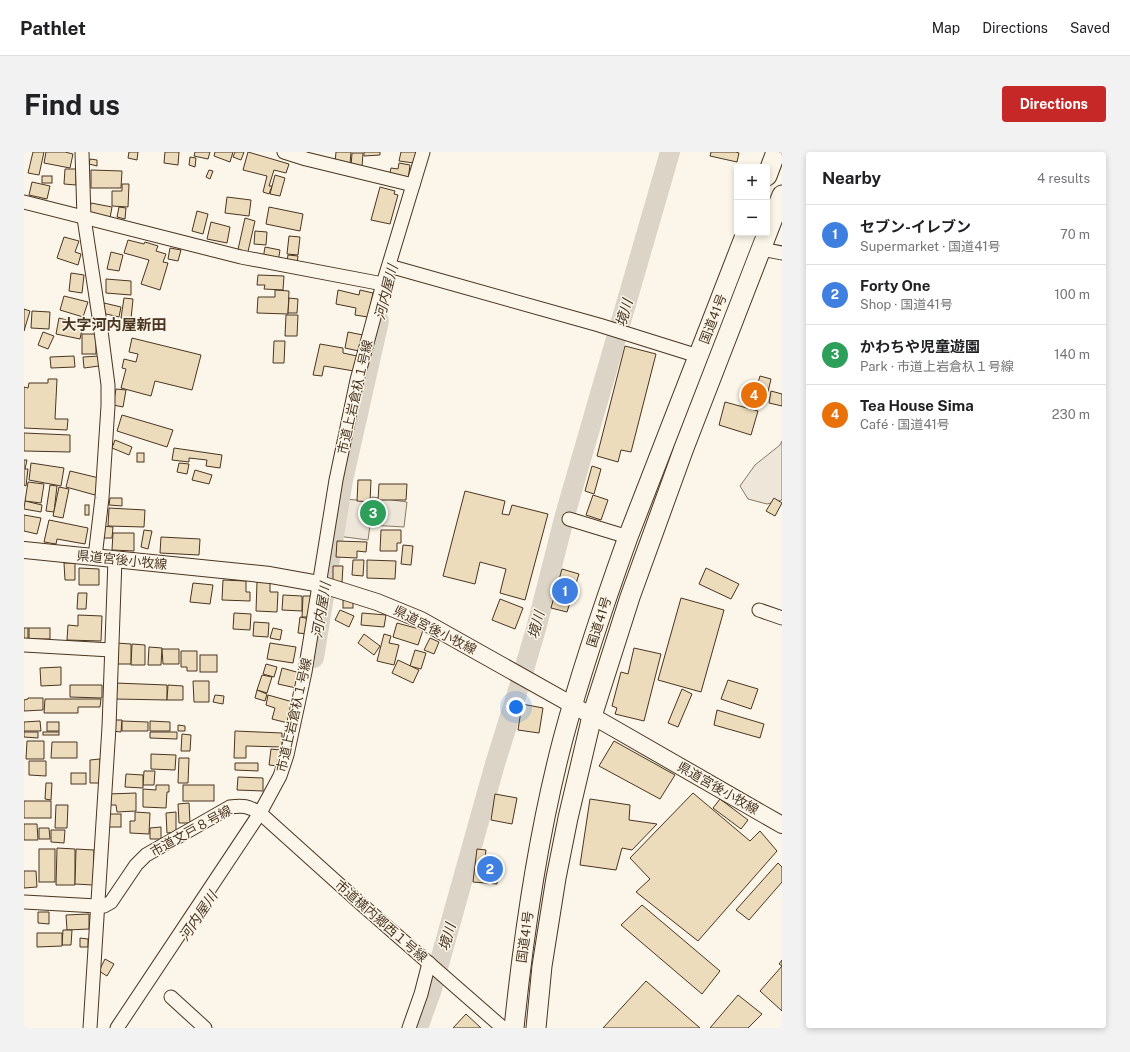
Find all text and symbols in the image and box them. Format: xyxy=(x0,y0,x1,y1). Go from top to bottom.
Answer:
text: Pathlet xyxy=(20,17,86,39)
text: Map xyxy=(932,20,960,36)
text: Directions xyxy=(982,20,1048,36)
text: Saved xyxy=(1070,20,1110,36)
button: Directions xyxy=(1002,86,1106,122)
text: Find us xyxy=(24,88,120,121)
map controls xyxy=(734,164,770,236)
button: + xyxy=(734,164,770,200)
text: Nearby xyxy=(822,168,881,188)
text: 4 results xyxy=(1037,171,1090,186)
button: − xyxy=(734,200,770,236)
text: セブン-イレブン xyxy=(860,218,971,235)
text: 1 xyxy=(832,227,838,242)
text: 70 m xyxy=(1060,227,1090,242)
text: Supermarket · 国道41号 xyxy=(860,239,1001,254)
water label: 河内屋川 xyxy=(371,261,401,321)
text: Forty One xyxy=(860,277,930,294)
text: 2 xyxy=(831,287,839,302)
text: 100 m xyxy=(1054,287,1090,302)
street label: 国道41号 xyxy=(697,292,729,346)
water label: 境川 xyxy=(612,295,636,329)
text: Shop · 国道41号 xyxy=(860,297,953,312)
district label: 大字河内屋新田 xyxy=(61,316,167,333)
street label: 市道上岩倉杁１号線 xyxy=(335,338,375,456)
text: かわちや児童遊園 xyxy=(860,338,980,355)
text: 3 xyxy=(831,347,839,362)
text: 140 m xyxy=(1054,347,1090,362)
text: Park · 市道上岩倉杁１号線 xyxy=(860,359,1014,374)
pin: 4 xyxy=(741,380,767,410)
text: Tea House Sima xyxy=(860,397,974,414)
text: 4 xyxy=(831,407,839,422)
text: 230 m xyxy=(1052,407,1090,422)
text: Café · 国道41号 xyxy=(860,417,950,432)
pin: 3 xyxy=(360,498,386,528)
street label: 県道宮後小牧線 xyxy=(76,548,168,572)
pin: 1 xyxy=(552,576,578,606)
water label: 河内屋川 xyxy=(309,579,334,639)
street label: 国道41号 xyxy=(584,595,614,649)
street label: 県道宮後小牧線 xyxy=(391,603,479,657)
water label: 境川 xyxy=(525,607,548,641)
street label: 市道上岩倉杁１号線 xyxy=(274,656,314,774)
your location xyxy=(506,697,526,717)
street label: 県道宮後小牧線 xyxy=(675,759,761,817)
street label: 市道文戸８号線 xyxy=(148,802,234,860)
pin: 2 xyxy=(477,854,503,884)
street label: 市道横内郷西１号線 xyxy=(332,877,430,965)
water label: 河内屋川 xyxy=(176,887,221,944)
street label: 国道41号 xyxy=(514,910,536,964)
water label: 境川 xyxy=(435,919,459,953)

